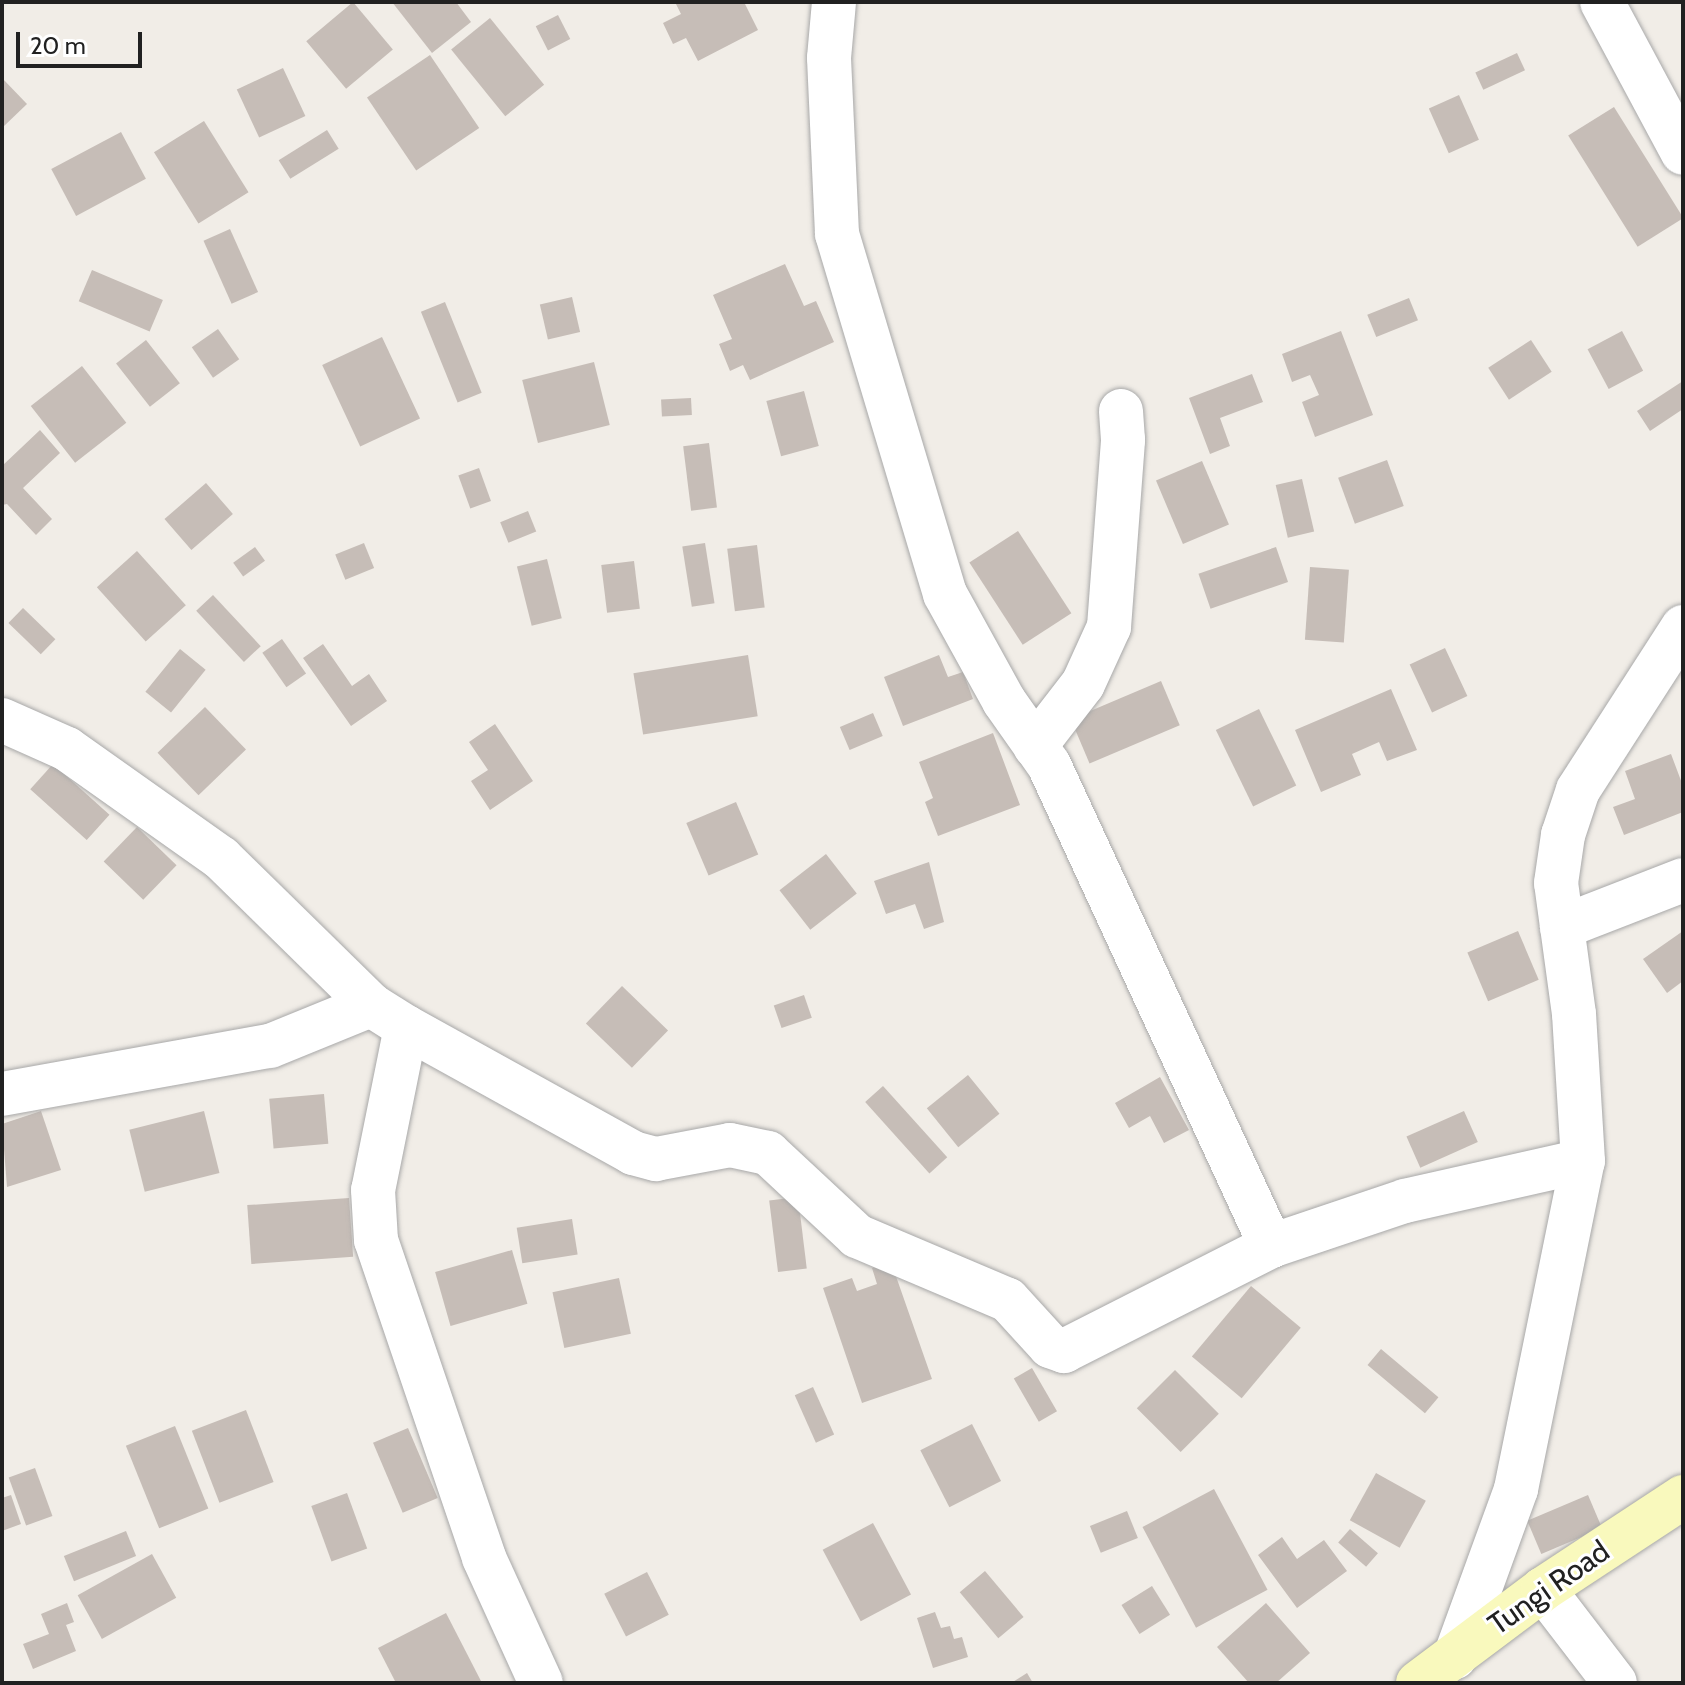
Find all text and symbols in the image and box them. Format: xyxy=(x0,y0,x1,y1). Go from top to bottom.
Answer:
scale bar xyxy=(20,16,146,66)
text: 20 m xyxy=(30,31,86,60)
street label: Tungi Road xyxy=(1482,1533,1616,1643)

